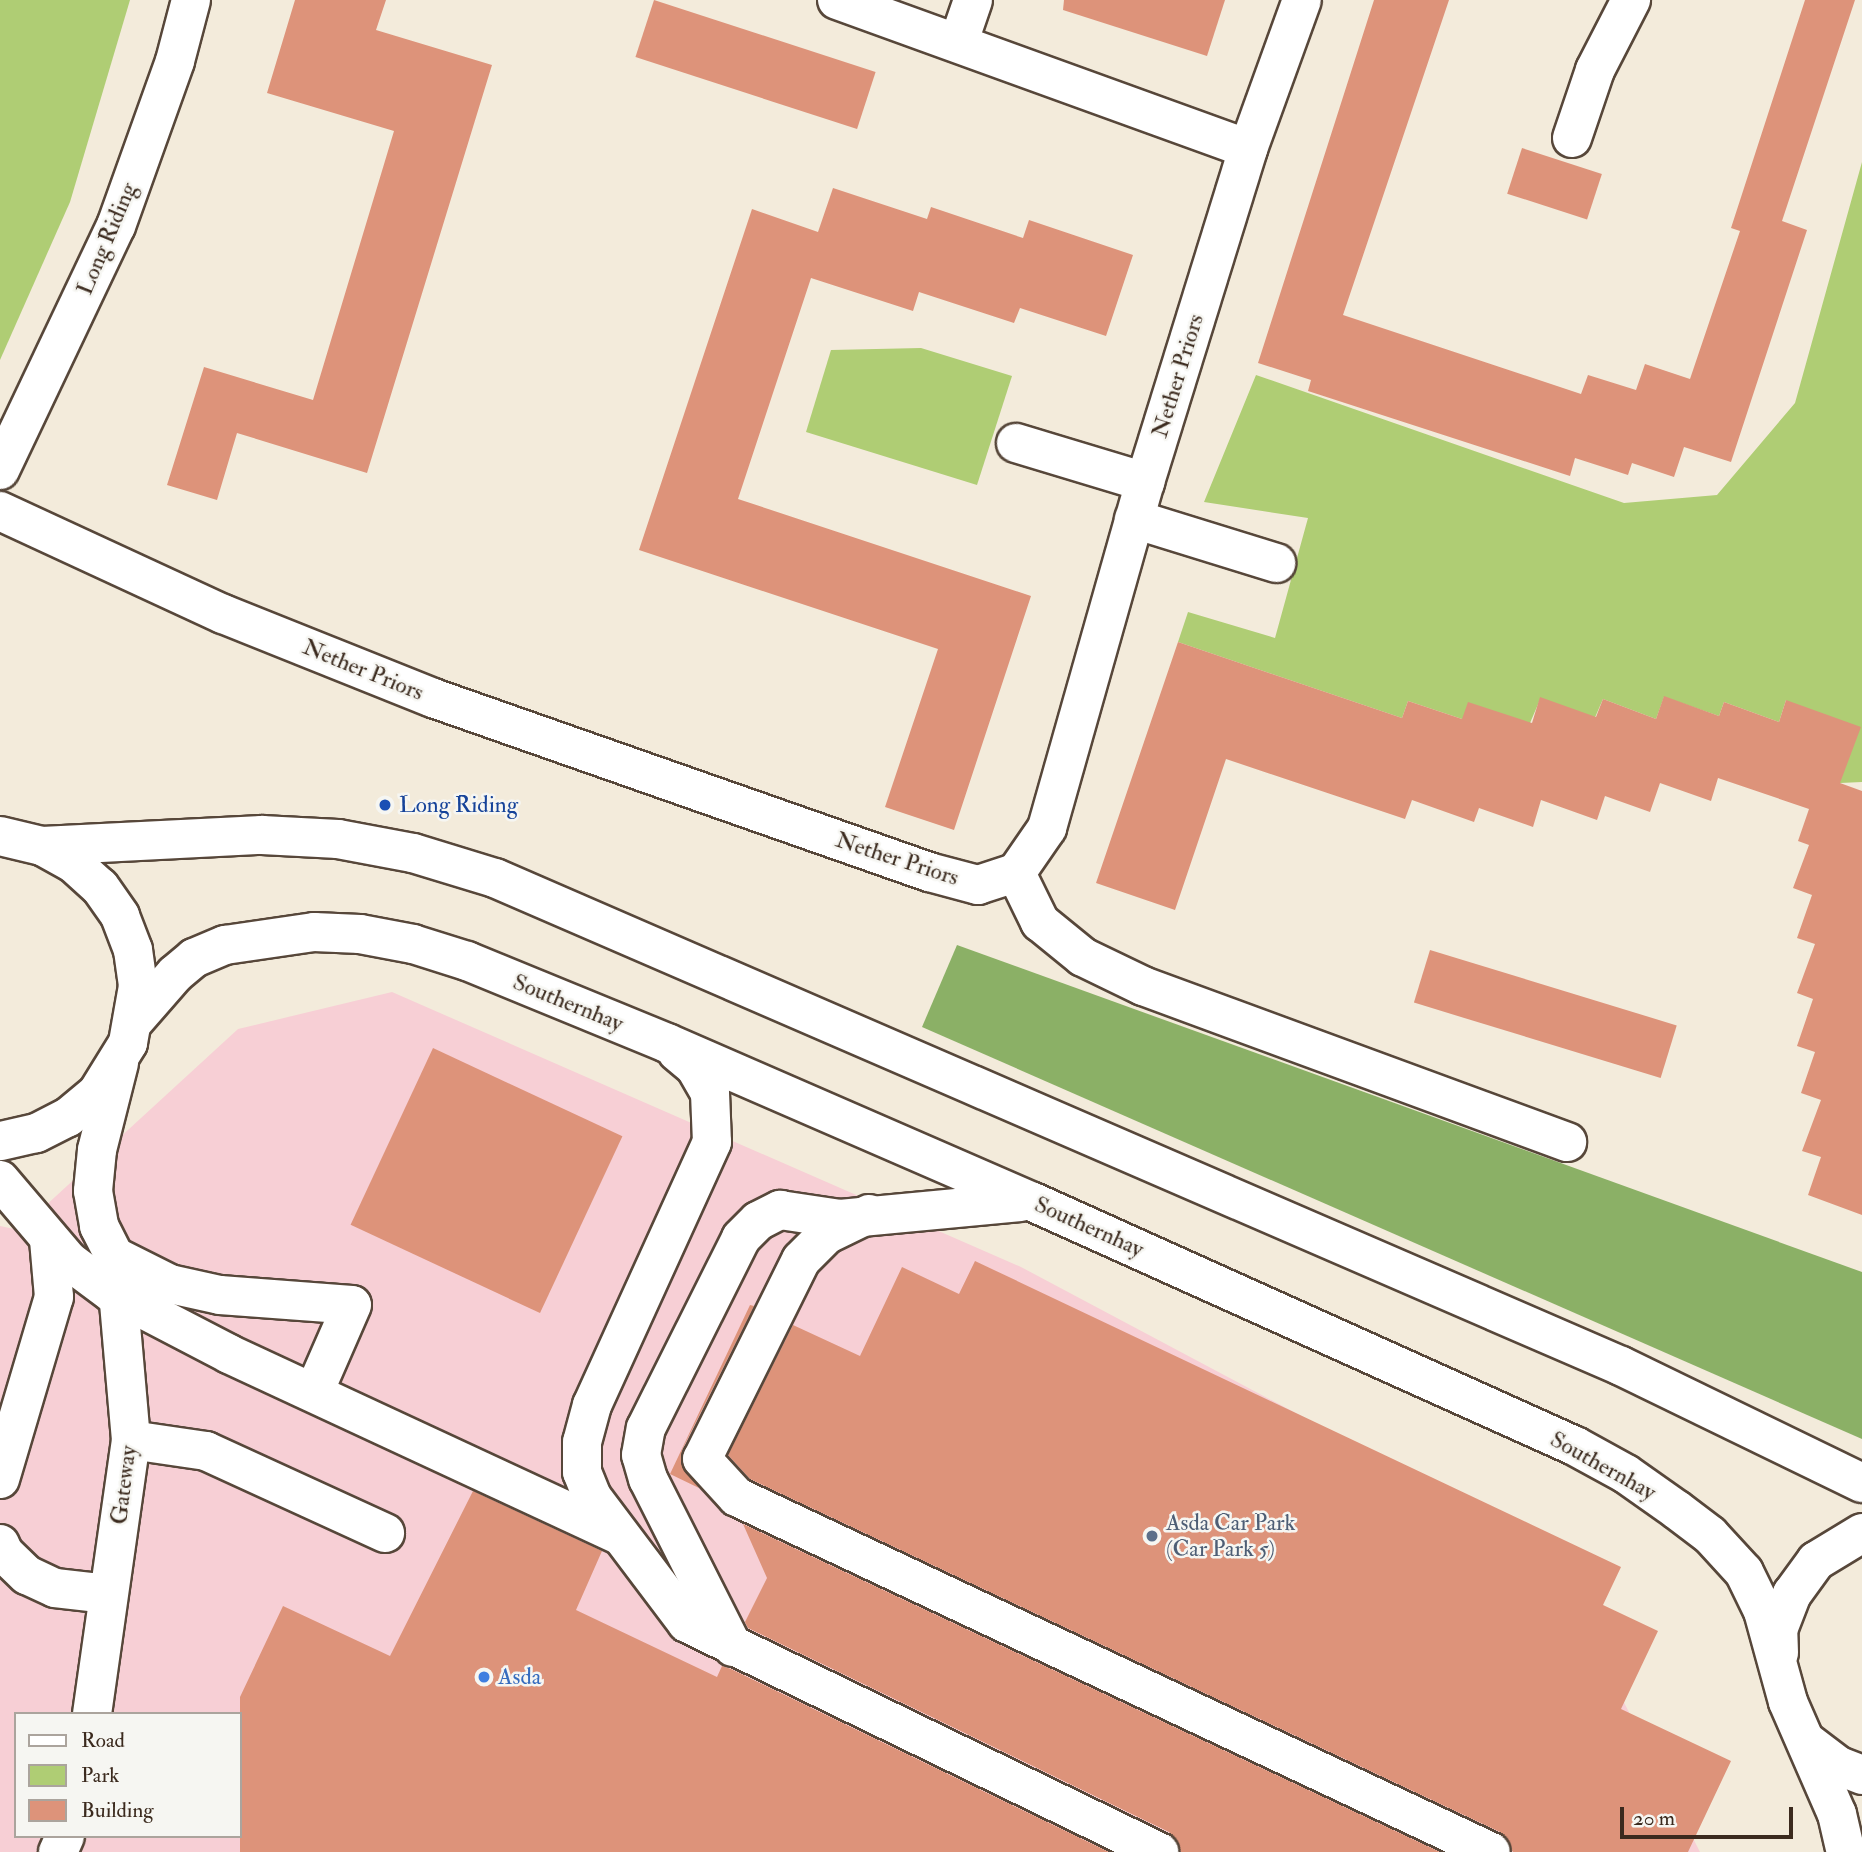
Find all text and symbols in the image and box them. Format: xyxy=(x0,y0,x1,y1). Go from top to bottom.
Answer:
street label: Long Riding xyxy=(71,179,143,299)
street label: Nether Priors xyxy=(1146,311,1210,441)
street label: Nether Priors xyxy=(299,633,427,707)
place label: Long Riding xyxy=(399,791,518,819)
marker: Long Riding xyxy=(377,797,393,813)
street label: Nether Priors xyxy=(832,826,962,892)
street label: Southernhay xyxy=(509,968,627,1038)
street label: Southernhay xyxy=(1030,1191,1148,1263)
street label: Southernhay xyxy=(1545,1426,1661,1506)
street label: Gateway xyxy=(105,1444,143,1526)
place label: Asda Car Park (Car Park 5) xyxy=(1166,1509,1296,1563)
marker: Asda Car Park (Car Park 5) xyxy=(1144,1528,1160,1544)
place label: Asda xyxy=(498,1663,541,1691)
marker: Asda xyxy=(476,1669,492,1685)
legend xyxy=(14,1712,242,1838)
text: Road xyxy=(81,1727,125,1754)
text: Park xyxy=(81,1762,119,1789)
scale bar xyxy=(1624,1792,1797,1836)
text: Building xyxy=(81,1797,154,1824)
text: 20 m xyxy=(1633,1805,1675,1832)

